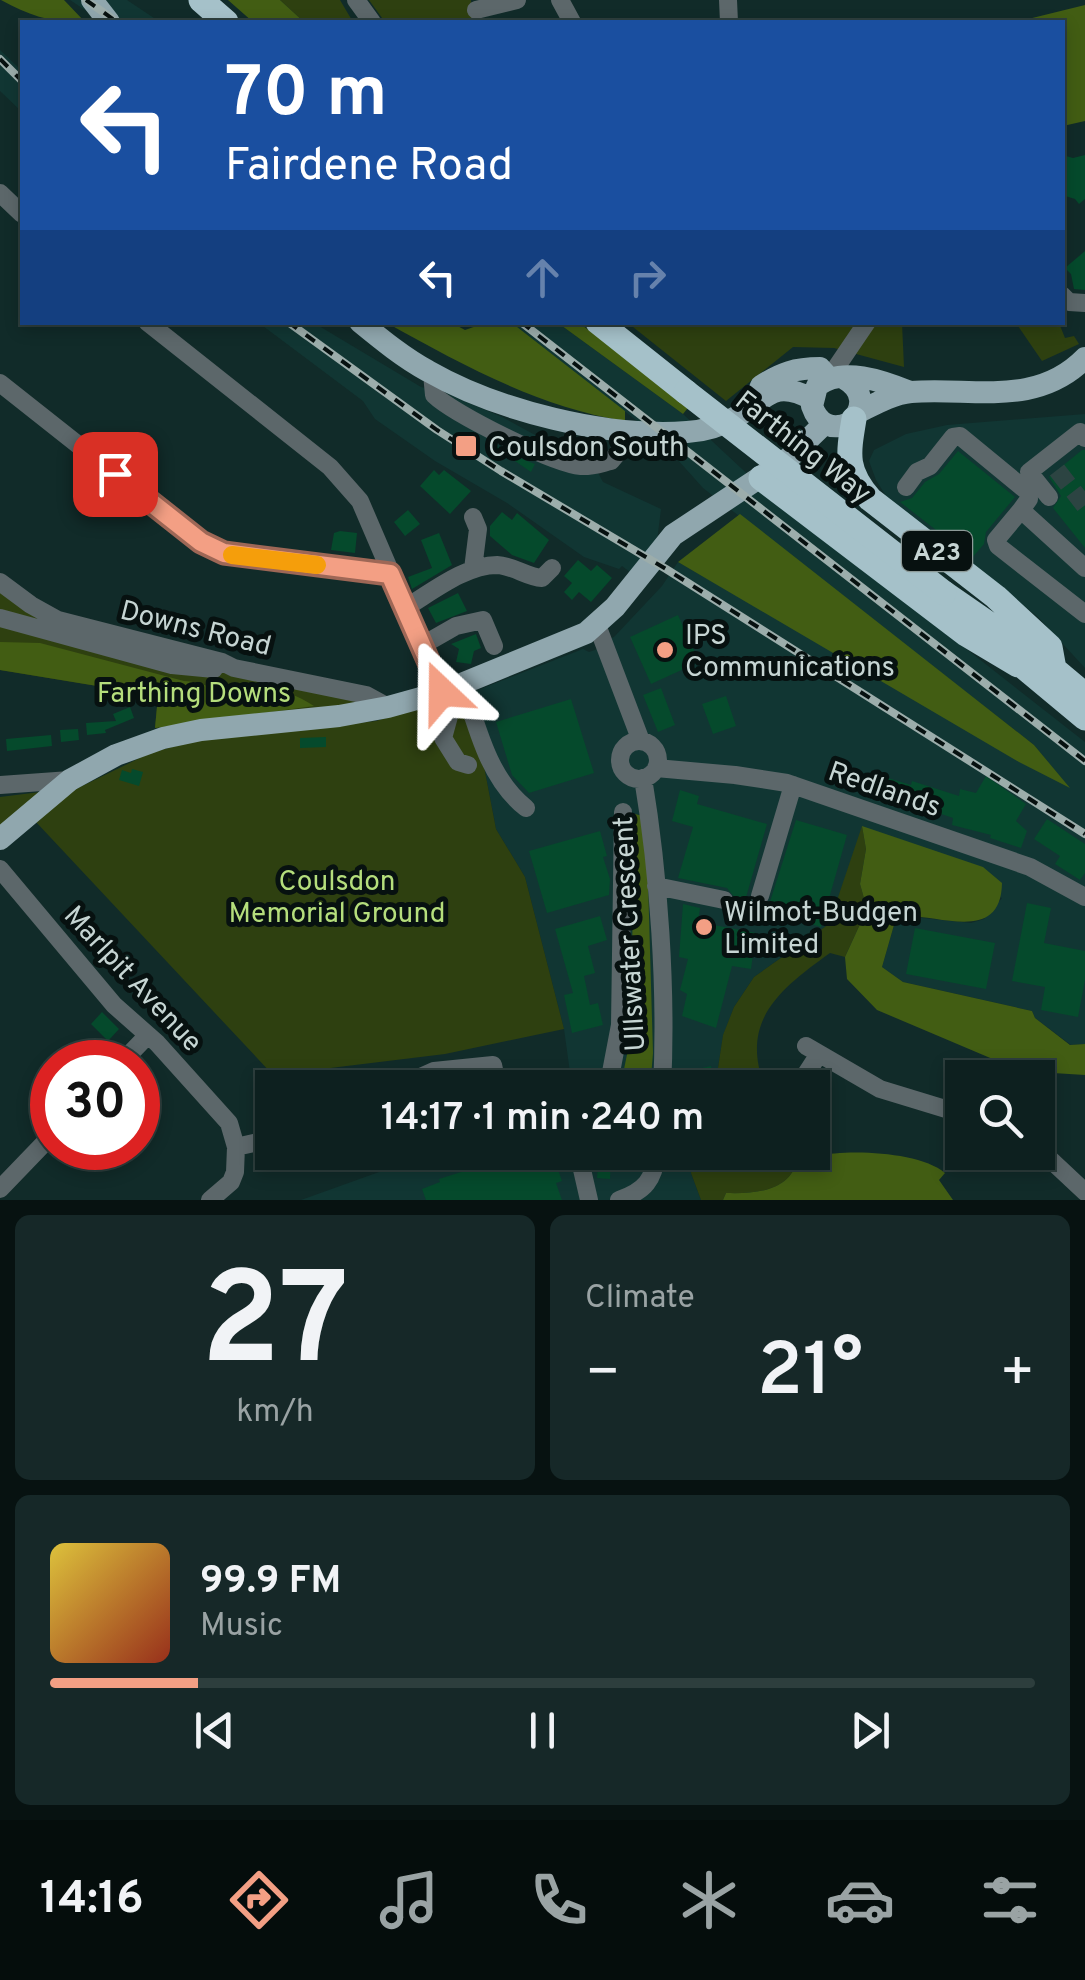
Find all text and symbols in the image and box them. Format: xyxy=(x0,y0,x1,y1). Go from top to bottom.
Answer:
text: 70 m xyxy=(225,52,388,141)
icon: left xyxy=(60,60,190,190)
text: Fairdene Road xyxy=(225,139,513,196)
icon: left xyxy=(410,250,465,305)
icon: ahead xyxy=(515,250,570,305)
icon: right xyxy=(620,250,675,305)
street label: Farthing Way xyxy=(727,384,877,513)
place label: Coulsdon South xyxy=(488,431,685,467)
pin xyxy=(73,432,158,517)
marker: Coulsdon South xyxy=(453,433,479,459)
icon: arrive xyxy=(88,447,143,502)
road number: A23 xyxy=(902,531,972,571)
street label: Downs Road xyxy=(116,594,275,666)
place label: IPS Communications xyxy=(685,619,895,687)
marker: IPS Communications xyxy=(654,639,676,661)
position arrow xyxy=(390,640,494,744)
park label: Farthing Downs xyxy=(97,677,291,713)
street label: Redlands xyxy=(823,755,945,827)
street label: Ullswater Crescent xyxy=(607,815,655,1052)
park label: Coulsdon Memorial Ground xyxy=(229,865,446,933)
place label: Wilmot-Budgen Limited xyxy=(724,896,918,964)
street label: Marlpit Avenue xyxy=(55,899,209,1061)
marker: Wilmot-Budgen Limited xyxy=(693,916,715,938)
speed limit sign: 30 xyxy=(30,1040,160,1170)
map controls xyxy=(945,1060,1055,1170)
button: search xyxy=(945,1060,1055,1170)
text: 14:17 · 1 min · 240 m xyxy=(381,1095,704,1144)
text: 27 xyxy=(201,1245,349,1410)
text: Climate xyxy=(585,1279,695,1319)
text: 21° xyxy=(757,1327,863,1422)
text: − xyxy=(585,1340,620,1410)
text: + xyxy=(1000,1340,1035,1410)
text: km/h xyxy=(236,1393,314,1433)
text: 99.9 FM xyxy=(200,1558,341,1607)
text: Music xyxy=(200,1607,283,1647)
icon: previous xyxy=(187,1703,242,1758)
icon: pause xyxy=(515,1703,570,1758)
icon: next xyxy=(843,1703,898,1758)
icon: directions xyxy=(224,1865,294,1935)
icon: music xyxy=(374,1865,444,1935)
icon: phone xyxy=(524,1865,594,1935)
icon: climate xyxy=(674,1865,744,1935)
icon: car xyxy=(825,1865,895,1935)
icon: filters xyxy=(975,1865,1045,1935)
text: 14:16 xyxy=(40,1872,144,1929)

